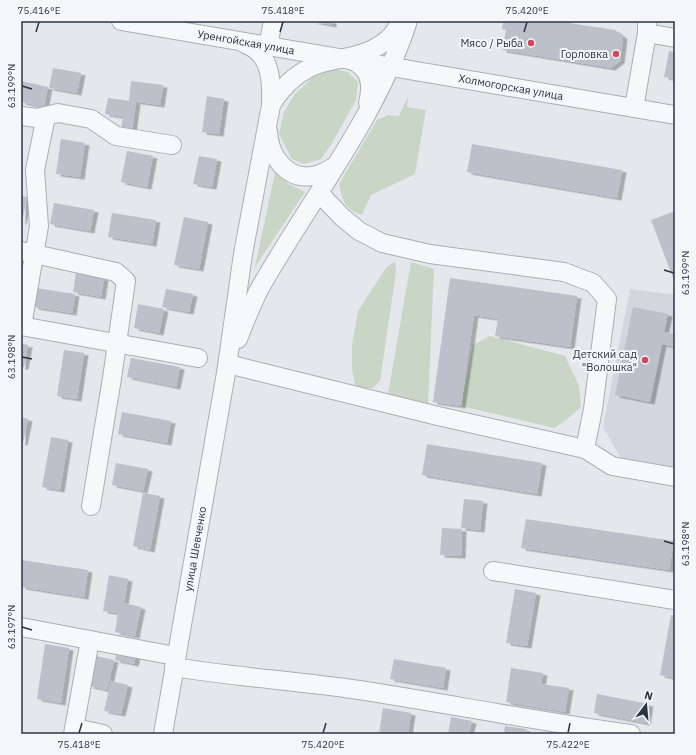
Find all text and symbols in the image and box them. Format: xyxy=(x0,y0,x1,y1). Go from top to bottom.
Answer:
text: 75.416°E xyxy=(17,4,61,17)
text: 75.418°E xyxy=(261,4,305,17)
text: 75.420°E xyxy=(505,4,549,17)
street label: Уренгойская улица xyxy=(196,27,296,57)
place label: Мясо / Рыба xyxy=(460,36,523,50)
marker: Мясо / Рыба xyxy=(526,38,536,48)
place label: Горловка xyxy=(561,47,608,61)
marker: Горловка xyxy=(611,49,621,59)
text: 63.199°N xyxy=(5,64,18,108)
street label: Холмогорская улица xyxy=(458,71,565,103)
text: 63.199°N xyxy=(679,251,692,295)
text: 63.198°N xyxy=(5,335,18,379)
place label: Детский сад "Волошка" xyxy=(573,347,637,374)
marker: Детский сад "Волошка" xyxy=(640,355,650,365)
street label: улица Шевченко xyxy=(181,505,209,593)
text: 63.198°N xyxy=(679,522,692,566)
text: 63.197°N xyxy=(5,605,18,649)
north arrow xyxy=(626,685,666,725)
text: N xyxy=(643,688,655,703)
text: 75.418°E xyxy=(57,738,101,751)
text: 75.420°E xyxy=(301,738,345,751)
text: 75.422°E xyxy=(546,738,590,751)

